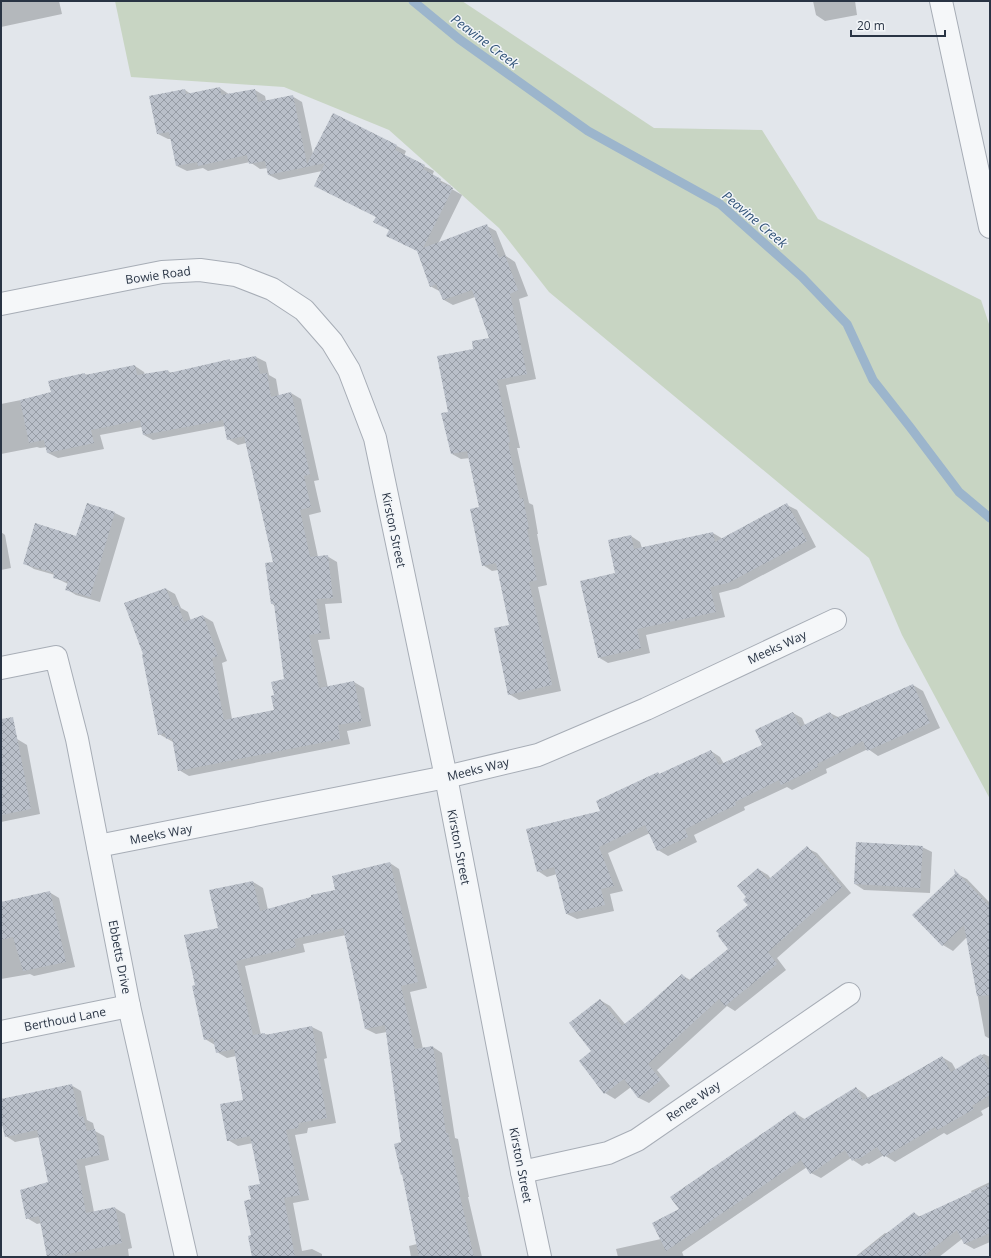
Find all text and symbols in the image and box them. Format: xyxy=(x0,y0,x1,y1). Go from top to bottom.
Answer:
water label: Peavine Creek xyxy=(448,10,523,73)
scale bar xyxy=(851,12,945,38)
text: 20 m xyxy=(857,17,885,34)
water label: Peavine Creek xyxy=(719,186,792,252)
street label: Bowie Road xyxy=(124,262,192,288)
street label: Kirston Street xyxy=(378,491,410,569)
street label: Meeks Way xyxy=(745,626,810,668)
street label: Meeks Way xyxy=(445,753,512,785)
street label: Kirston Street xyxy=(443,808,475,886)
street label: Meeks Way xyxy=(128,819,195,848)
street label: Ebbetts Drive xyxy=(105,919,136,996)
street label: Berthoud Lane xyxy=(23,1003,108,1035)
street label: Renee Way xyxy=(663,1076,724,1125)
street label: Kirston Street xyxy=(505,1126,537,1204)

